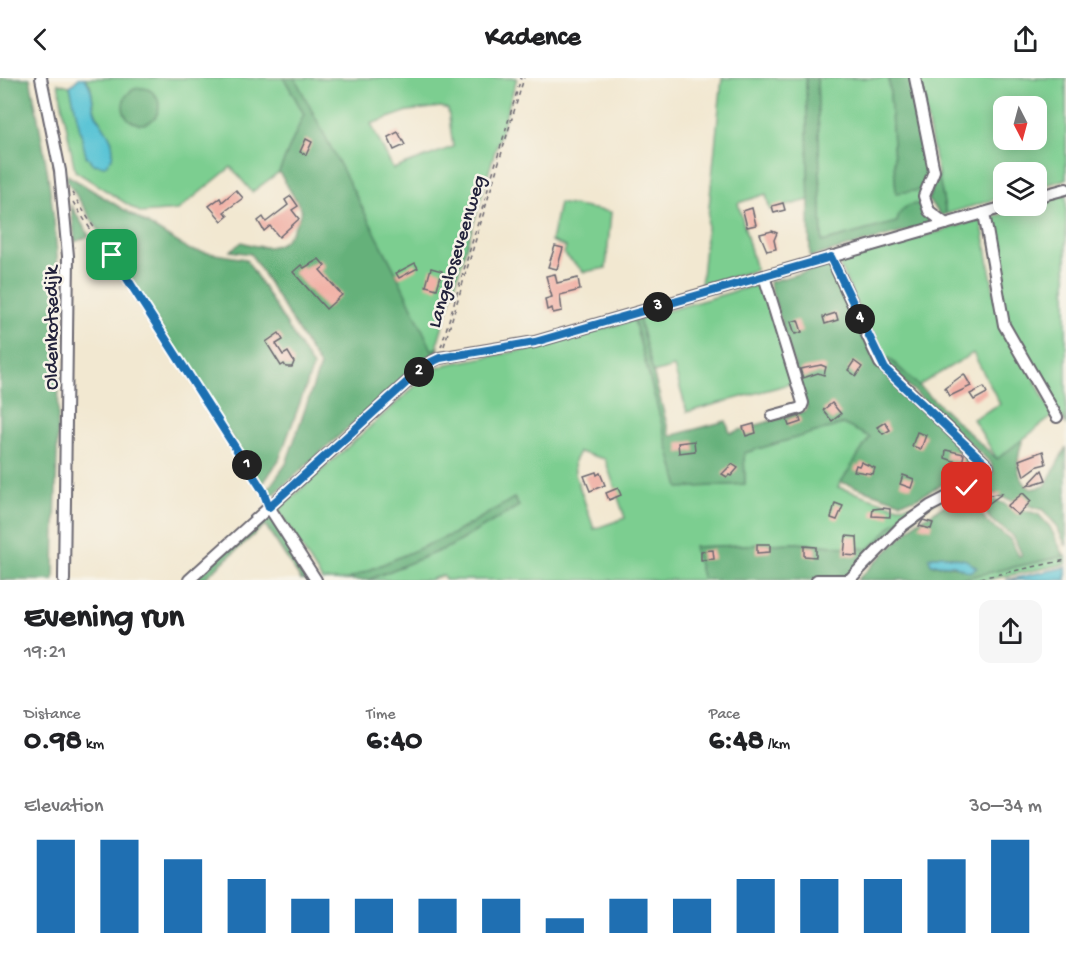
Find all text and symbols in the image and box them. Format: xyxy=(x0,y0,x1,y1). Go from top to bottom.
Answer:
icon: back xyxy=(24,23,57,56)
text: Kadence xyxy=(485,23,581,55)
icon: share xyxy=(1009,23,1042,56)
north arrow xyxy=(993,96,1047,150)
map controls xyxy=(993,96,1047,216)
button: layers xyxy=(993,162,1047,216)
street label: Langeloseveenweg xyxy=(424,173,492,331)
pin xyxy=(86,229,137,280)
icon: arrive xyxy=(95,238,128,271)
street label: Oldenkotsedijk xyxy=(42,264,65,390)
pin: 3 xyxy=(643,292,673,322)
text: 3 xyxy=(654,297,662,316)
pin: 4 xyxy=(845,304,875,334)
text: 4 xyxy=(856,309,864,328)
pin: 2 xyxy=(404,357,434,387)
text: 2 xyxy=(415,362,423,381)
pin: 1 xyxy=(232,450,262,480)
text: 1 xyxy=(244,455,250,474)
pin xyxy=(941,462,992,513)
icon: check xyxy=(950,471,983,504)
text: Evening run xyxy=(24,600,184,638)
button: share xyxy=(979,600,1042,663)
text: 19:21 xyxy=(24,642,66,665)
text: Distance xyxy=(24,706,81,725)
text: Time xyxy=(366,706,396,725)
text: Pace xyxy=(709,706,740,725)
text: 0.98 xyxy=(24,725,82,760)
text: 6:40 xyxy=(366,725,422,760)
text: 6:48 xyxy=(709,725,764,760)
text: km xyxy=(82,736,104,755)
text: /km xyxy=(764,736,790,755)
text: Elevation xyxy=(24,796,104,819)
text: 30–34 m xyxy=(969,796,1042,819)

